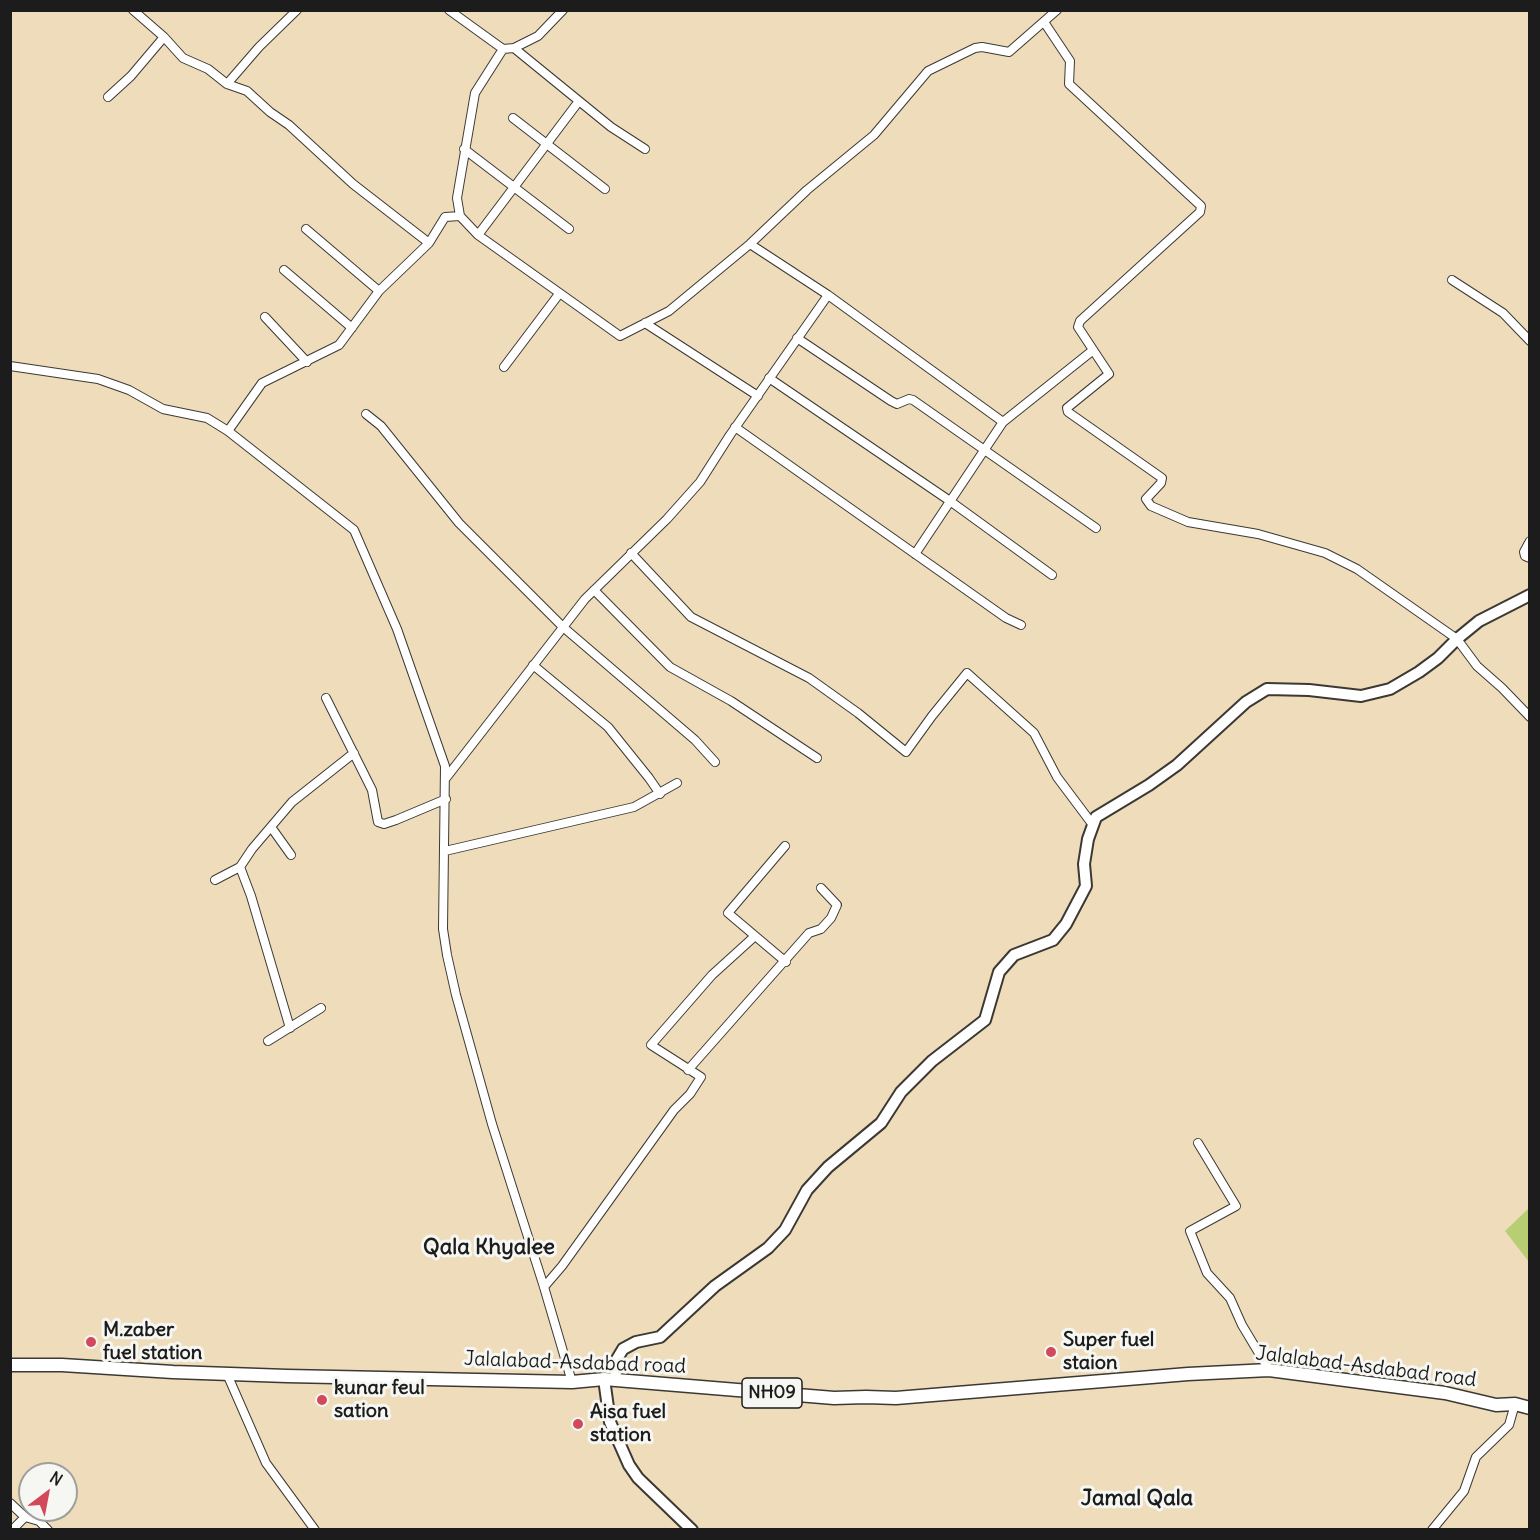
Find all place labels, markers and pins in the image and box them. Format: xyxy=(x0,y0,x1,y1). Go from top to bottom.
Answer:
place label: M.zaber fuel station xyxy=(103,1318,202,1365)
place label: Super fuel staion xyxy=(1063,1328,1154,1375)
marker: M.zaber fuel station xyxy=(84,1335,98,1349)
marker: Super fuel staion xyxy=(1044,1345,1058,1359)
place label: kunar feul sation xyxy=(334,1376,425,1423)
marker: kunar feul sation xyxy=(315,1393,329,1407)
place label: Aisa fuel station xyxy=(590,1400,666,1447)
marker: Aisa fuel station xyxy=(571,1417,585,1431)

